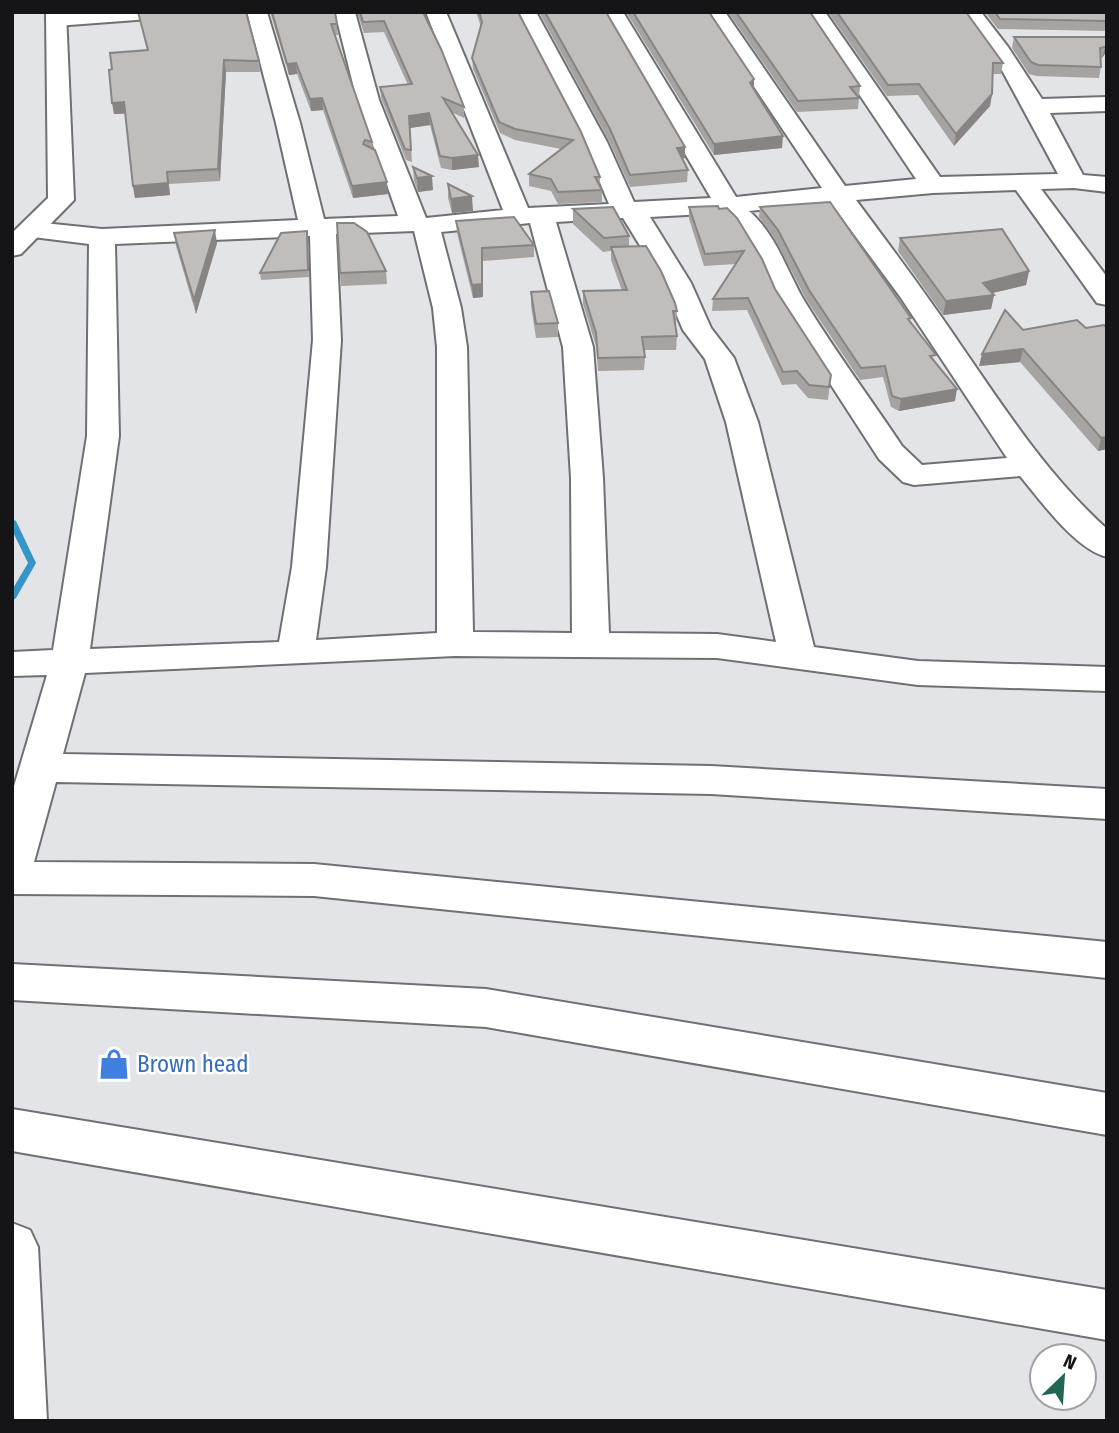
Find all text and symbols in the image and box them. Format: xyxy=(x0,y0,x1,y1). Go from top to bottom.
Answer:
shop icon: Brown head xyxy=(97,1047,131,1081)
place label: Brown head xyxy=(137,1050,249,1078)
north arrow xyxy=(1028,1342,1098,1412)
text: N xyxy=(1060,1349,1080,1375)

